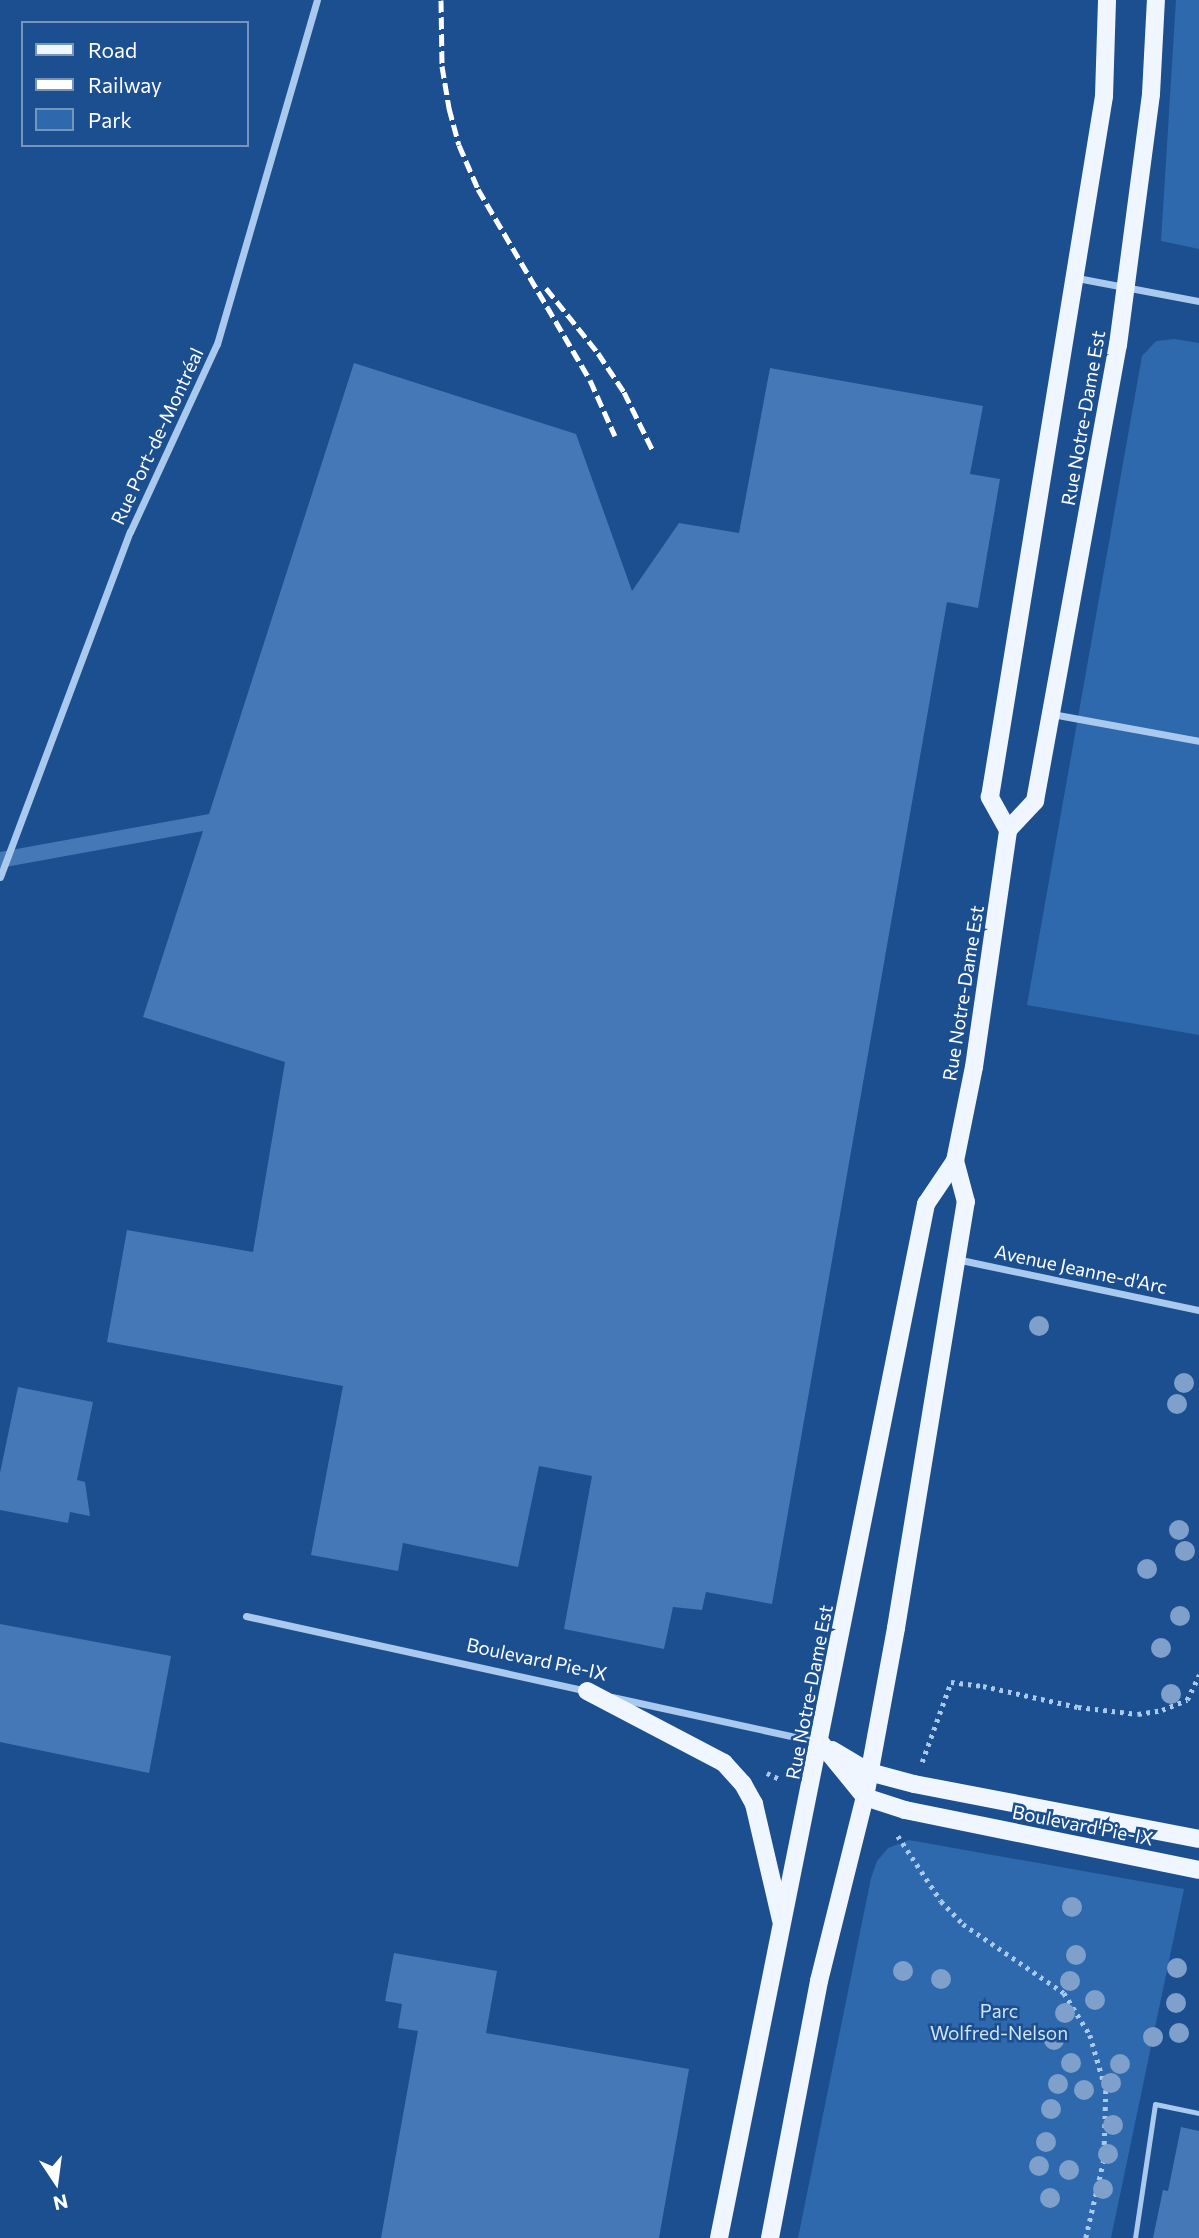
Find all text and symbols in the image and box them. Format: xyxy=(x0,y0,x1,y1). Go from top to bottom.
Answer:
legend xyxy=(21,21,248,147)
text: Road xyxy=(88,37,137,62)
text: Railway xyxy=(88,72,162,97)
text: Park xyxy=(88,107,132,132)
street label: Rue Notre-Dame Est xyxy=(1056,329,1110,507)
street label: Rue Port-de-Montréal xyxy=(106,344,208,528)
street label: Rue Notre-Dame Est xyxy=(938,904,988,1082)
street label: Avenue Jeanne-d'Arc xyxy=(993,1240,1169,1298)
street label: Rue Notre-Dame Est xyxy=(781,1603,837,1781)
street label: Boulevard Pie-IX xyxy=(465,1633,609,1685)
street label: Boulevard Pie-IX xyxy=(1011,1800,1155,1850)
park label: Parc Wolfred-Nelson xyxy=(930,2000,1068,2044)
north arrow xyxy=(21,2147,91,2217)
text: N xyxy=(51,2190,70,2216)

